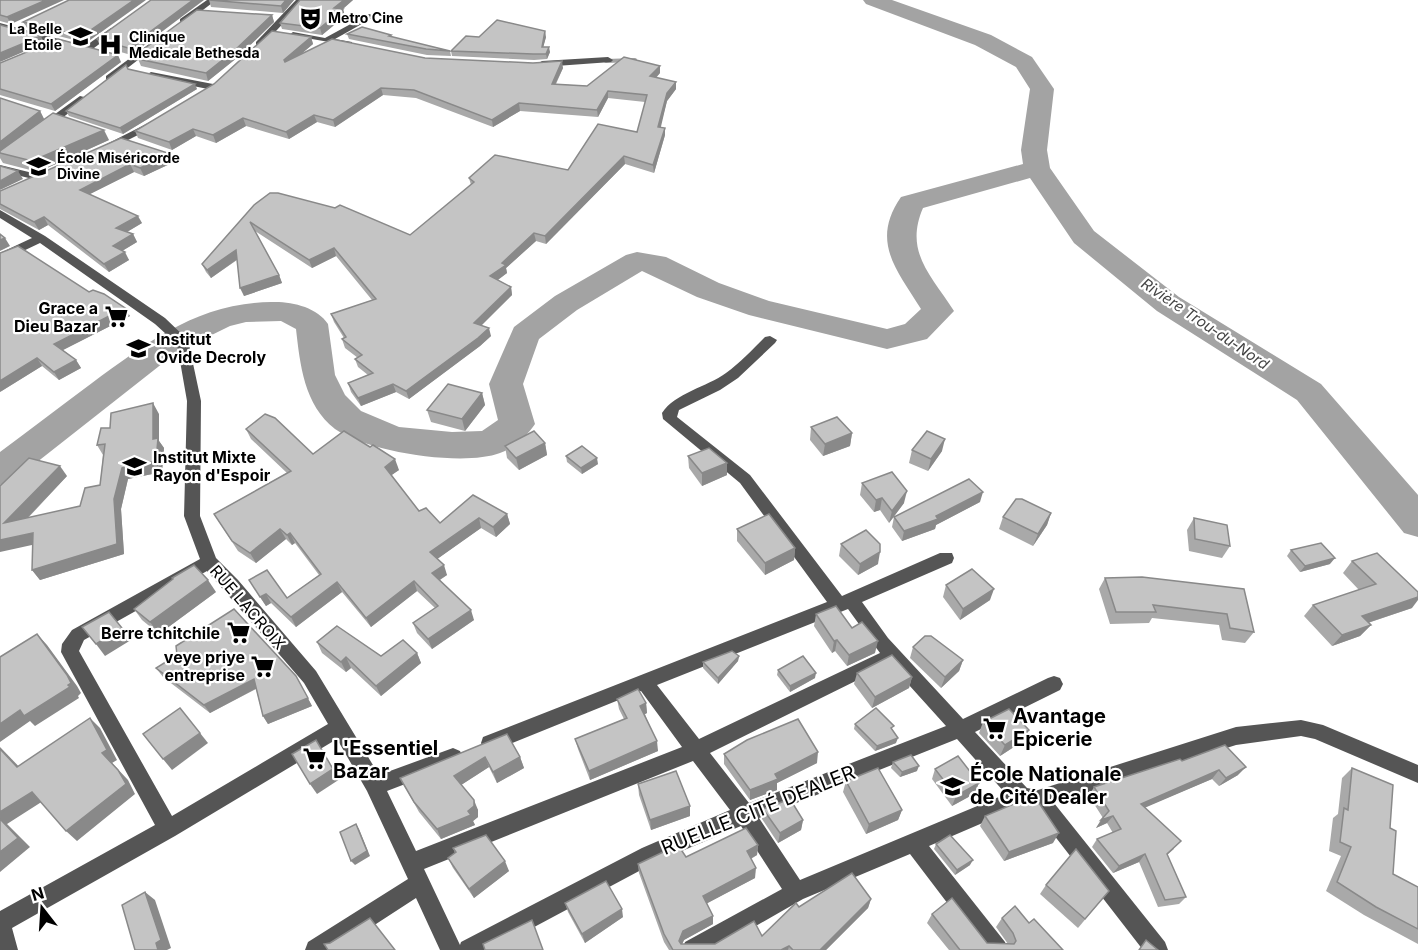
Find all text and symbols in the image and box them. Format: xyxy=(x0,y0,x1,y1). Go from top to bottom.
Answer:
theatre icon: Metro Cine xyxy=(297,5,323,31)
place label: Metro Cine xyxy=(328,9,403,26)
place label: La Belle Etoile xyxy=(9,20,62,53)
school or university icon: La Belle Etoile xyxy=(67,24,93,50)
place label: Clinique Medicale Bethesda xyxy=(129,28,260,61)
hospital icon: Clinique Medicale Bethesda xyxy=(98,32,124,58)
place label: École Miséricorde Divine xyxy=(57,148,180,182)
school or university icon: École Miséricorde Divine xyxy=(26,153,52,179)
water label: Rivière Trou-du-Nord xyxy=(1138,274,1273,374)
place label: Grace a Dieu Bazar xyxy=(14,298,98,336)
supermarket icon: Grace a Dieu Bazar xyxy=(103,304,129,330)
place label: Institut Ovide Decroly xyxy=(156,329,267,367)
school or university icon: Institut Ovide Decroly xyxy=(125,335,151,361)
place label: Institut Mixte Rayon d'Espoir xyxy=(153,447,271,485)
school or university icon: Institut Mixte Rayon d'Espoir xyxy=(122,453,148,479)
street label: RUE LACROIX xyxy=(206,561,290,653)
supermarket icon: Berre tchitchile xyxy=(225,620,251,646)
place label: Berre tchitchile xyxy=(101,623,220,643)
place label: veye priye entreprise xyxy=(164,647,245,685)
supermarket icon: veye priye entreprise xyxy=(250,653,276,679)
place label: Avantage Epicerie xyxy=(1013,704,1106,751)
supermarket icon: Avantage Epicerie xyxy=(982,715,1008,741)
place label: L'Essentiel Bazar xyxy=(333,736,438,783)
supermarket icon: L'Essentiel Bazar xyxy=(302,746,328,772)
street label: RUELLE CITÉ DEALER xyxy=(657,759,859,860)
place label: École Nationale de Cité Dealer xyxy=(970,761,1122,809)
school or university icon: École Nationale de Cité Dealer xyxy=(939,773,965,799)
north arrow xyxy=(12,878,72,938)
text: N xyxy=(29,882,46,905)

